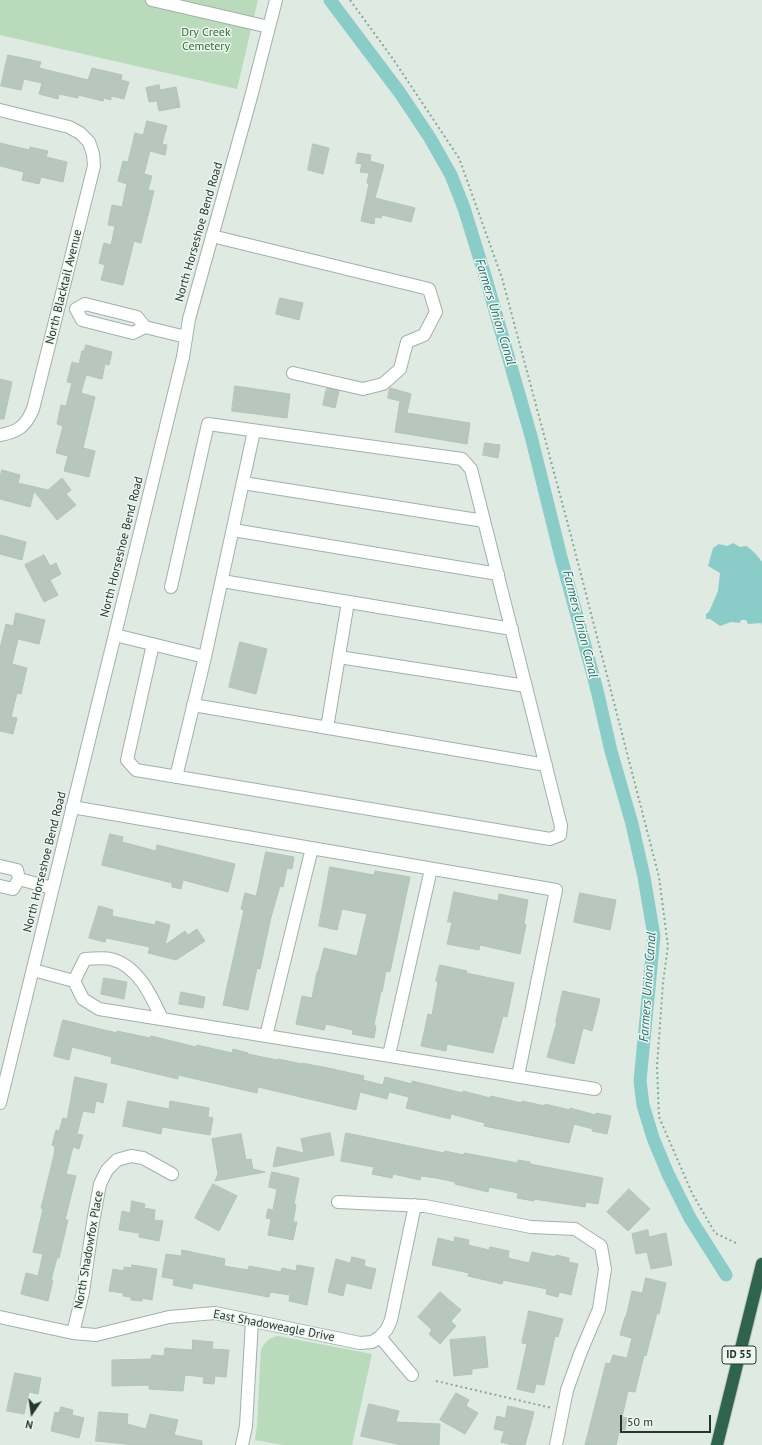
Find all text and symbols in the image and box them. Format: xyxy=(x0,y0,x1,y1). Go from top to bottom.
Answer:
park label: Dry Creek Cemetery xyxy=(181,26,231,54)
street label: North Horseshoe Bend Road xyxy=(172,161,226,303)
street label: North Blacktail Avenue xyxy=(43,228,85,346)
water label: Farmers Union Canal xyxy=(471,257,519,367)
street label: North Horseshoe Bend Road xyxy=(98,475,146,619)
water label: Farmers Union Canal xyxy=(559,569,601,679)
street label: North Horseshoe Bend Road xyxy=(21,790,69,934)
water label: Farmers Union Canal xyxy=(636,931,660,1043)
street label: North Shadowfox Place xyxy=(72,1190,106,1310)
street label: East Shadoweagle Drive xyxy=(212,1307,336,1345)
road number: ID 55 xyxy=(722,1346,756,1364)
north arrow xyxy=(12,1393,52,1433)
scale bar xyxy=(622,1407,713,1433)
text: 50 m xyxy=(627,1414,653,1429)
text: N xyxy=(24,1417,34,1432)

